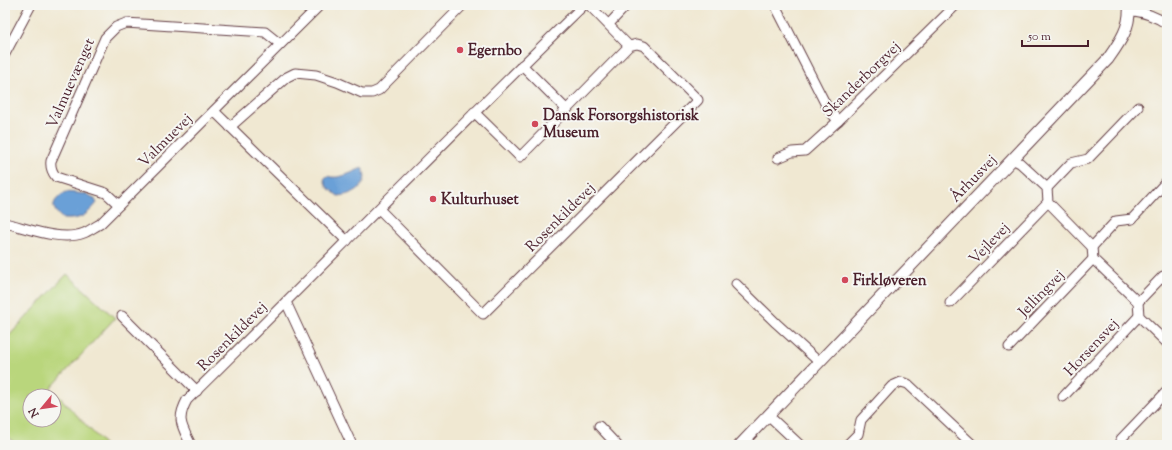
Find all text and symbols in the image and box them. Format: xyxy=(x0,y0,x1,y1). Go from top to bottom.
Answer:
scale bar xyxy=(1022,22,1088,48)
text: 50 m xyxy=(1027,28,1051,46)
street label: Valmuevænget xyxy=(42,35,101,132)
street label: Skanderborgvej xyxy=(818,37,906,123)
place label: Egernbo xyxy=(468,41,522,62)
marker: Egernbo xyxy=(455,45,465,55)
place label: Dansk Forsorgshistorisk Museum xyxy=(543,106,700,144)
street label: Valmuevej xyxy=(134,109,198,173)
marker: Dansk Forsorgshistorisk Museum xyxy=(530,119,540,129)
street label: Århusvej xyxy=(945,150,1002,208)
street label: Rosenkildevej xyxy=(522,179,600,257)
place label: Kulturhuset xyxy=(441,190,519,211)
marker: Kulturhuset xyxy=(428,194,438,204)
street label: Vejlevej xyxy=(965,218,1015,270)
street label: Jellingvej xyxy=(1014,266,1070,323)
place label: Firkløveren xyxy=(853,271,927,292)
marker: Firkløveren xyxy=(840,275,850,285)
street label: Rosenkildevej xyxy=(194,298,272,376)
street label: Horsensvej xyxy=(1060,315,1124,381)
north arrow xyxy=(22,388,62,428)
text: N xyxy=(25,404,44,421)

